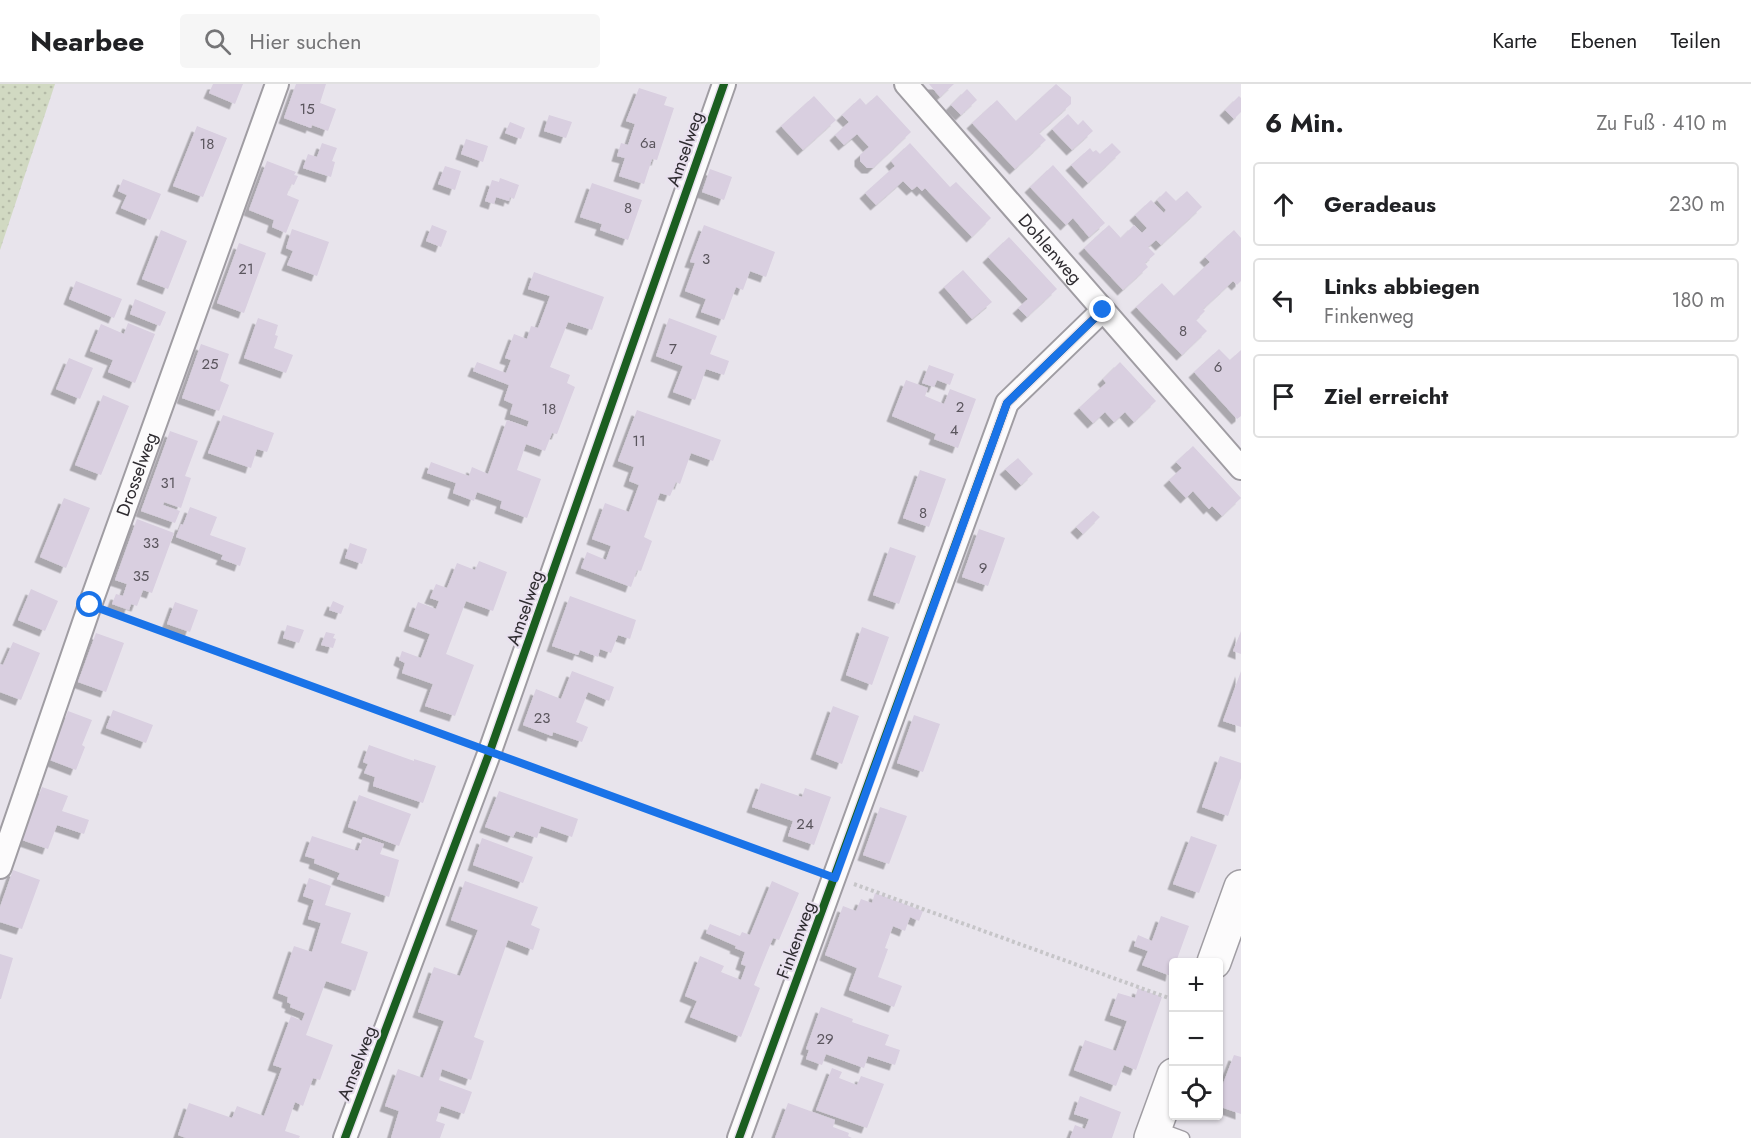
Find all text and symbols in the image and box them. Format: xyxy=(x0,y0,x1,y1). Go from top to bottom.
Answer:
search box xyxy=(180,14,600,68)
text: Nearbee xyxy=(30,21,144,62)
icon: search xyxy=(201,25,234,58)
text: Hier suchen xyxy=(249,25,362,57)
text: Karte xyxy=(1492,26,1537,56)
text: Ebenen xyxy=(1570,26,1637,56)
text: Teilen xyxy=(1670,26,1721,56)
house number: 15 xyxy=(299,98,315,120)
text: 6 Min. xyxy=(1265,104,1344,142)
street label: Amselweg xyxy=(660,108,710,190)
text: Zu Fuß · 410 m xyxy=(1597,109,1727,138)
house number: 6a xyxy=(640,132,656,154)
house number: 18 xyxy=(200,133,214,155)
icon: ahead xyxy=(1267,188,1300,221)
text: Geradeaus xyxy=(1324,188,1436,220)
text: 230 m xyxy=(1669,190,1725,219)
house number: 8 xyxy=(624,197,632,219)
street label: Dohlenweg xyxy=(1012,208,1088,290)
house number: 3 xyxy=(702,248,710,270)
house number: 21 xyxy=(238,258,254,280)
text: Links abbiegen xyxy=(1324,270,1480,302)
icon: left xyxy=(1267,284,1300,317)
text: 180 m xyxy=(1671,286,1725,315)
route end xyxy=(1089,296,1115,322)
text: Finkenweg xyxy=(1324,302,1414,331)
house number: 8 xyxy=(1179,320,1187,342)
house number: 7 xyxy=(669,338,677,360)
house number: 25 xyxy=(202,353,219,375)
house number: 6 xyxy=(1214,356,1222,378)
icon: arrive xyxy=(1267,380,1300,413)
text: Ziel erreicht xyxy=(1324,380,1448,412)
house number: 2 xyxy=(956,396,964,418)
house number: 18 xyxy=(542,398,556,420)
house number: 4 xyxy=(950,419,959,441)
street label: Drosselweg xyxy=(110,429,164,520)
house number: 11 xyxy=(632,430,646,452)
house number: 31 xyxy=(161,472,175,494)
house number: 8 xyxy=(919,502,927,524)
house number: 33 xyxy=(143,532,159,554)
house number: 9 xyxy=(979,557,987,579)
house number: 35 xyxy=(133,565,149,587)
street label: Amselweg xyxy=(500,567,550,649)
route start xyxy=(76,591,102,617)
house number: 23 xyxy=(534,707,550,729)
house number: 24 xyxy=(796,813,814,835)
street label: Finkenweg xyxy=(770,898,822,982)
map controls xyxy=(1169,958,1223,1120)
button: + xyxy=(1169,958,1223,1012)
button: − xyxy=(1169,1012,1223,1066)
street label: Amselweg xyxy=(331,1022,383,1104)
house number: 29 xyxy=(816,1028,834,1050)
button: locate xyxy=(1169,1066,1223,1120)

